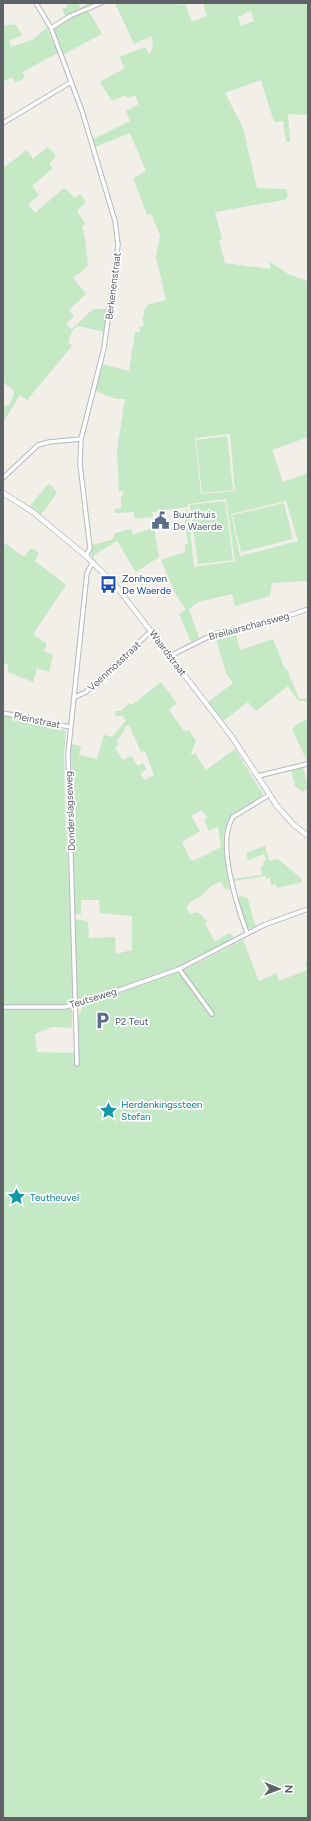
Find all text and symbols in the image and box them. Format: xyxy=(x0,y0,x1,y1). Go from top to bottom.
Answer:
street label: Berkenenstraat xyxy=(102,251,124,320)
place label: Buurthuis De Waerde xyxy=(173,508,223,533)
public building icon: Buurthuis De Waerde xyxy=(150,510,170,530)
place label: Zonhoven De Waerde xyxy=(122,572,172,597)
bus stop icon: Zonhoven De Waerde xyxy=(99,574,119,594)
street label: Breilaarschansweg xyxy=(207,609,291,643)
street label: Waardstraat xyxy=(146,627,190,679)
street label: Veenmosstraat xyxy=(85,638,143,694)
street label: Pleinstraat xyxy=(13,709,62,731)
street label: Donderslagseweg xyxy=(62,771,78,851)
street label: Teutseweg xyxy=(68,985,118,1011)
parking icon: P2 Teut xyxy=(92,1011,112,1031)
place label: P2 Teut xyxy=(115,1015,149,1028)
place label: Herdenkingssteen Stefan xyxy=(121,1098,203,1123)
place icon: Herdenkingssteen Stefan xyxy=(98,1100,118,1120)
place icon: Teutheuvel xyxy=(7,1187,27,1207)
place label: Teutheuvel xyxy=(30,1191,79,1204)
north arrow xyxy=(259,1769,299,1809)
text: N xyxy=(282,1785,295,1794)

